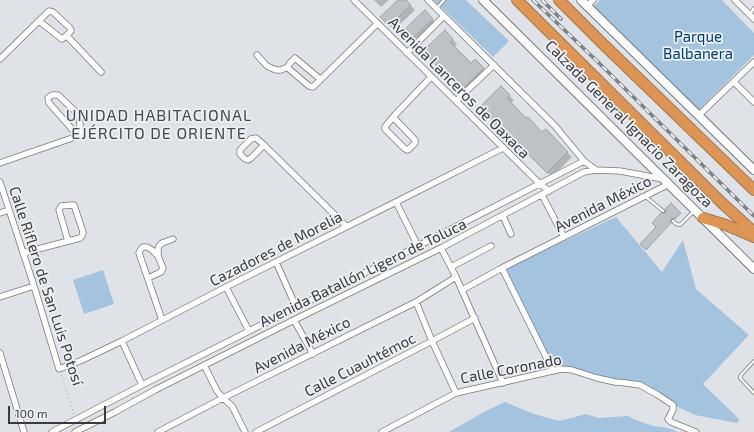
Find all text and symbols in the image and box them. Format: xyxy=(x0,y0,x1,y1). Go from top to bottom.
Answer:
street label: Avenida Lanceros de Oaxaca xyxy=(384,13,534,163)
park label: Parque Balbanera xyxy=(663,28,733,63)
street label: Calzada General Ignacio Zaragoza xyxy=(542,37,716,211)
district label: UNIDAD HABITACIONAL EJÉRCITO DE ORIENTE xyxy=(66,106,252,144)
street label: Avenida México xyxy=(552,172,654,236)
street label: Calle Riflero de San Luis Potosí xyxy=(5,184,87,388)
street label: Cazadores de Morelia xyxy=(207,208,345,290)
street label: Avenida Batallón Ligero de Toluca xyxy=(257,215,469,331)
street label: Avenida México xyxy=(251,313,353,377)
street label: Calle Cuauhtémoc xyxy=(301,329,419,401)
street label: Calle Coronado xyxy=(459,350,563,388)
scale bar xyxy=(10,398,108,424)
text: 100 m xyxy=(15,406,47,420)

